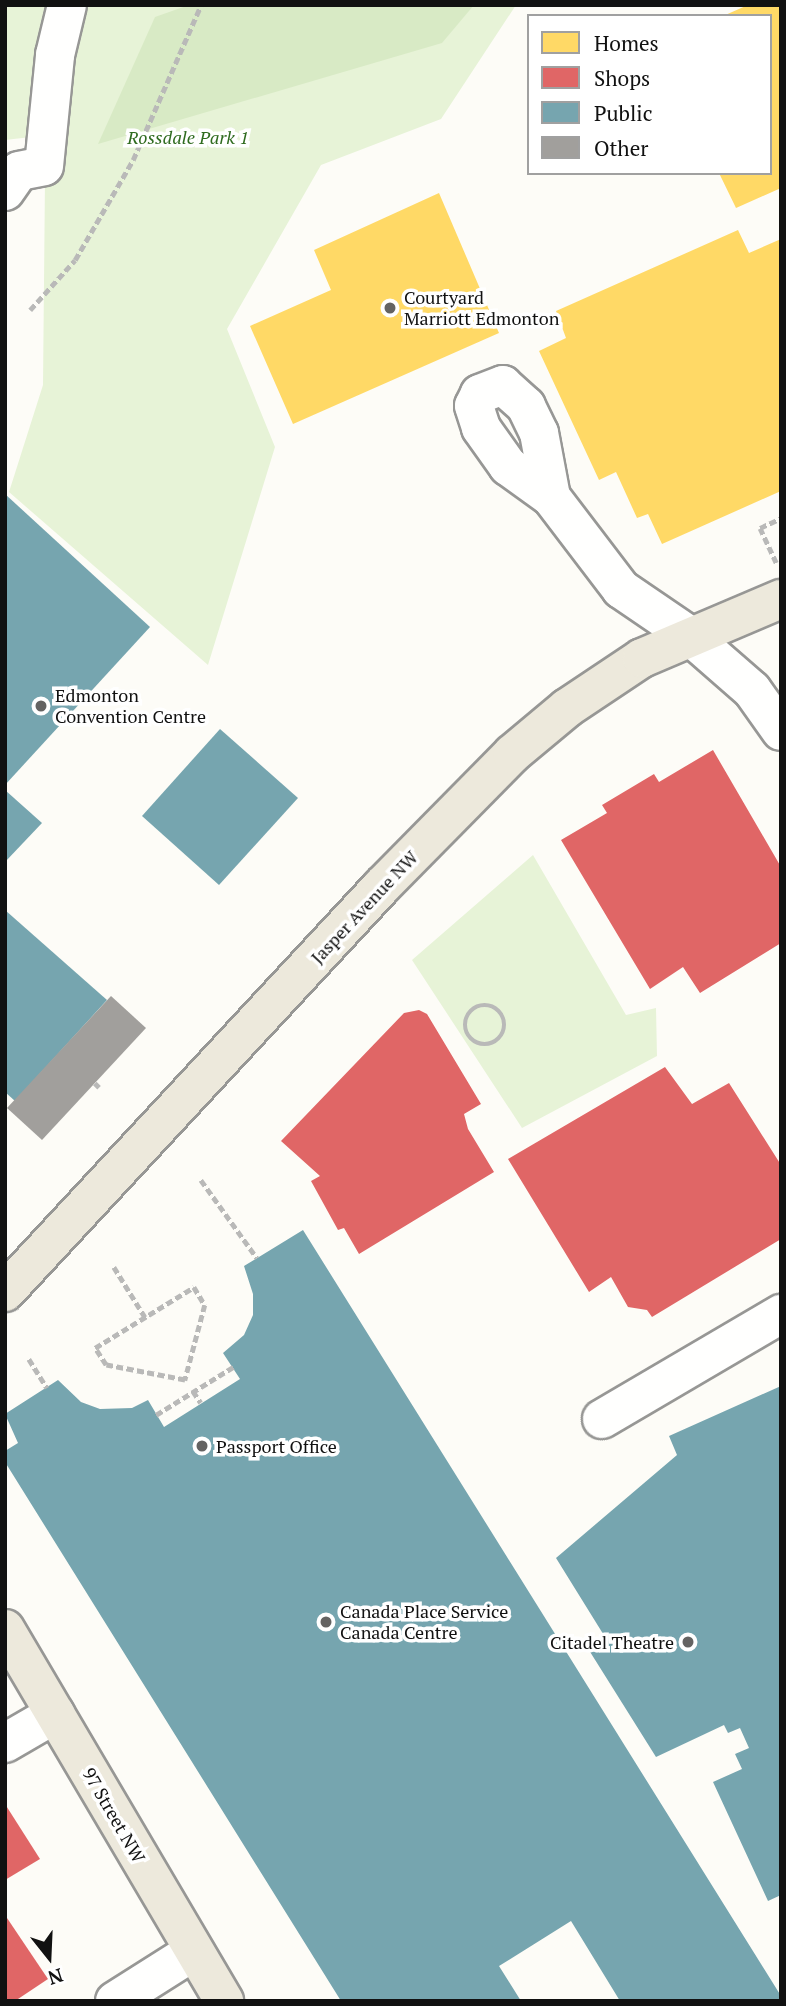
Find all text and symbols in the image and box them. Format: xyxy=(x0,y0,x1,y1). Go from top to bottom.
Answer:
legend xyxy=(527,14,772,175)
text: Homes xyxy=(594,29,659,57)
text: Shops xyxy=(594,64,650,92)
text: Public xyxy=(594,99,652,127)
park label: Rossdale Park 1 xyxy=(127,126,249,148)
text: Other xyxy=(594,134,648,162)
place label: Courtyard Marriott Edmonton xyxy=(404,287,559,330)
marker: Courtyard Marriott Edmonton xyxy=(382,300,398,316)
place label: Edmonton Convention Centre xyxy=(55,685,206,728)
marker: Edmonton Convention Centre xyxy=(33,698,49,714)
street label: Jasper Avenue NW xyxy=(306,846,422,968)
place label: Passport Office xyxy=(216,1435,337,1457)
marker: Passport Office xyxy=(194,1438,210,1454)
place label: Canada Place Service Canada Centre xyxy=(340,1601,508,1644)
marker: Canada Place Service Canada Centre xyxy=(318,1614,334,1630)
place label: Citadel Theatre xyxy=(550,1631,674,1653)
marker: Citadel Theatre xyxy=(680,1634,696,1650)
street label: 97 Street NW xyxy=(78,1764,150,1866)
north arrow xyxy=(14,1922,84,1992)
text: N xyxy=(45,1963,66,1992)

